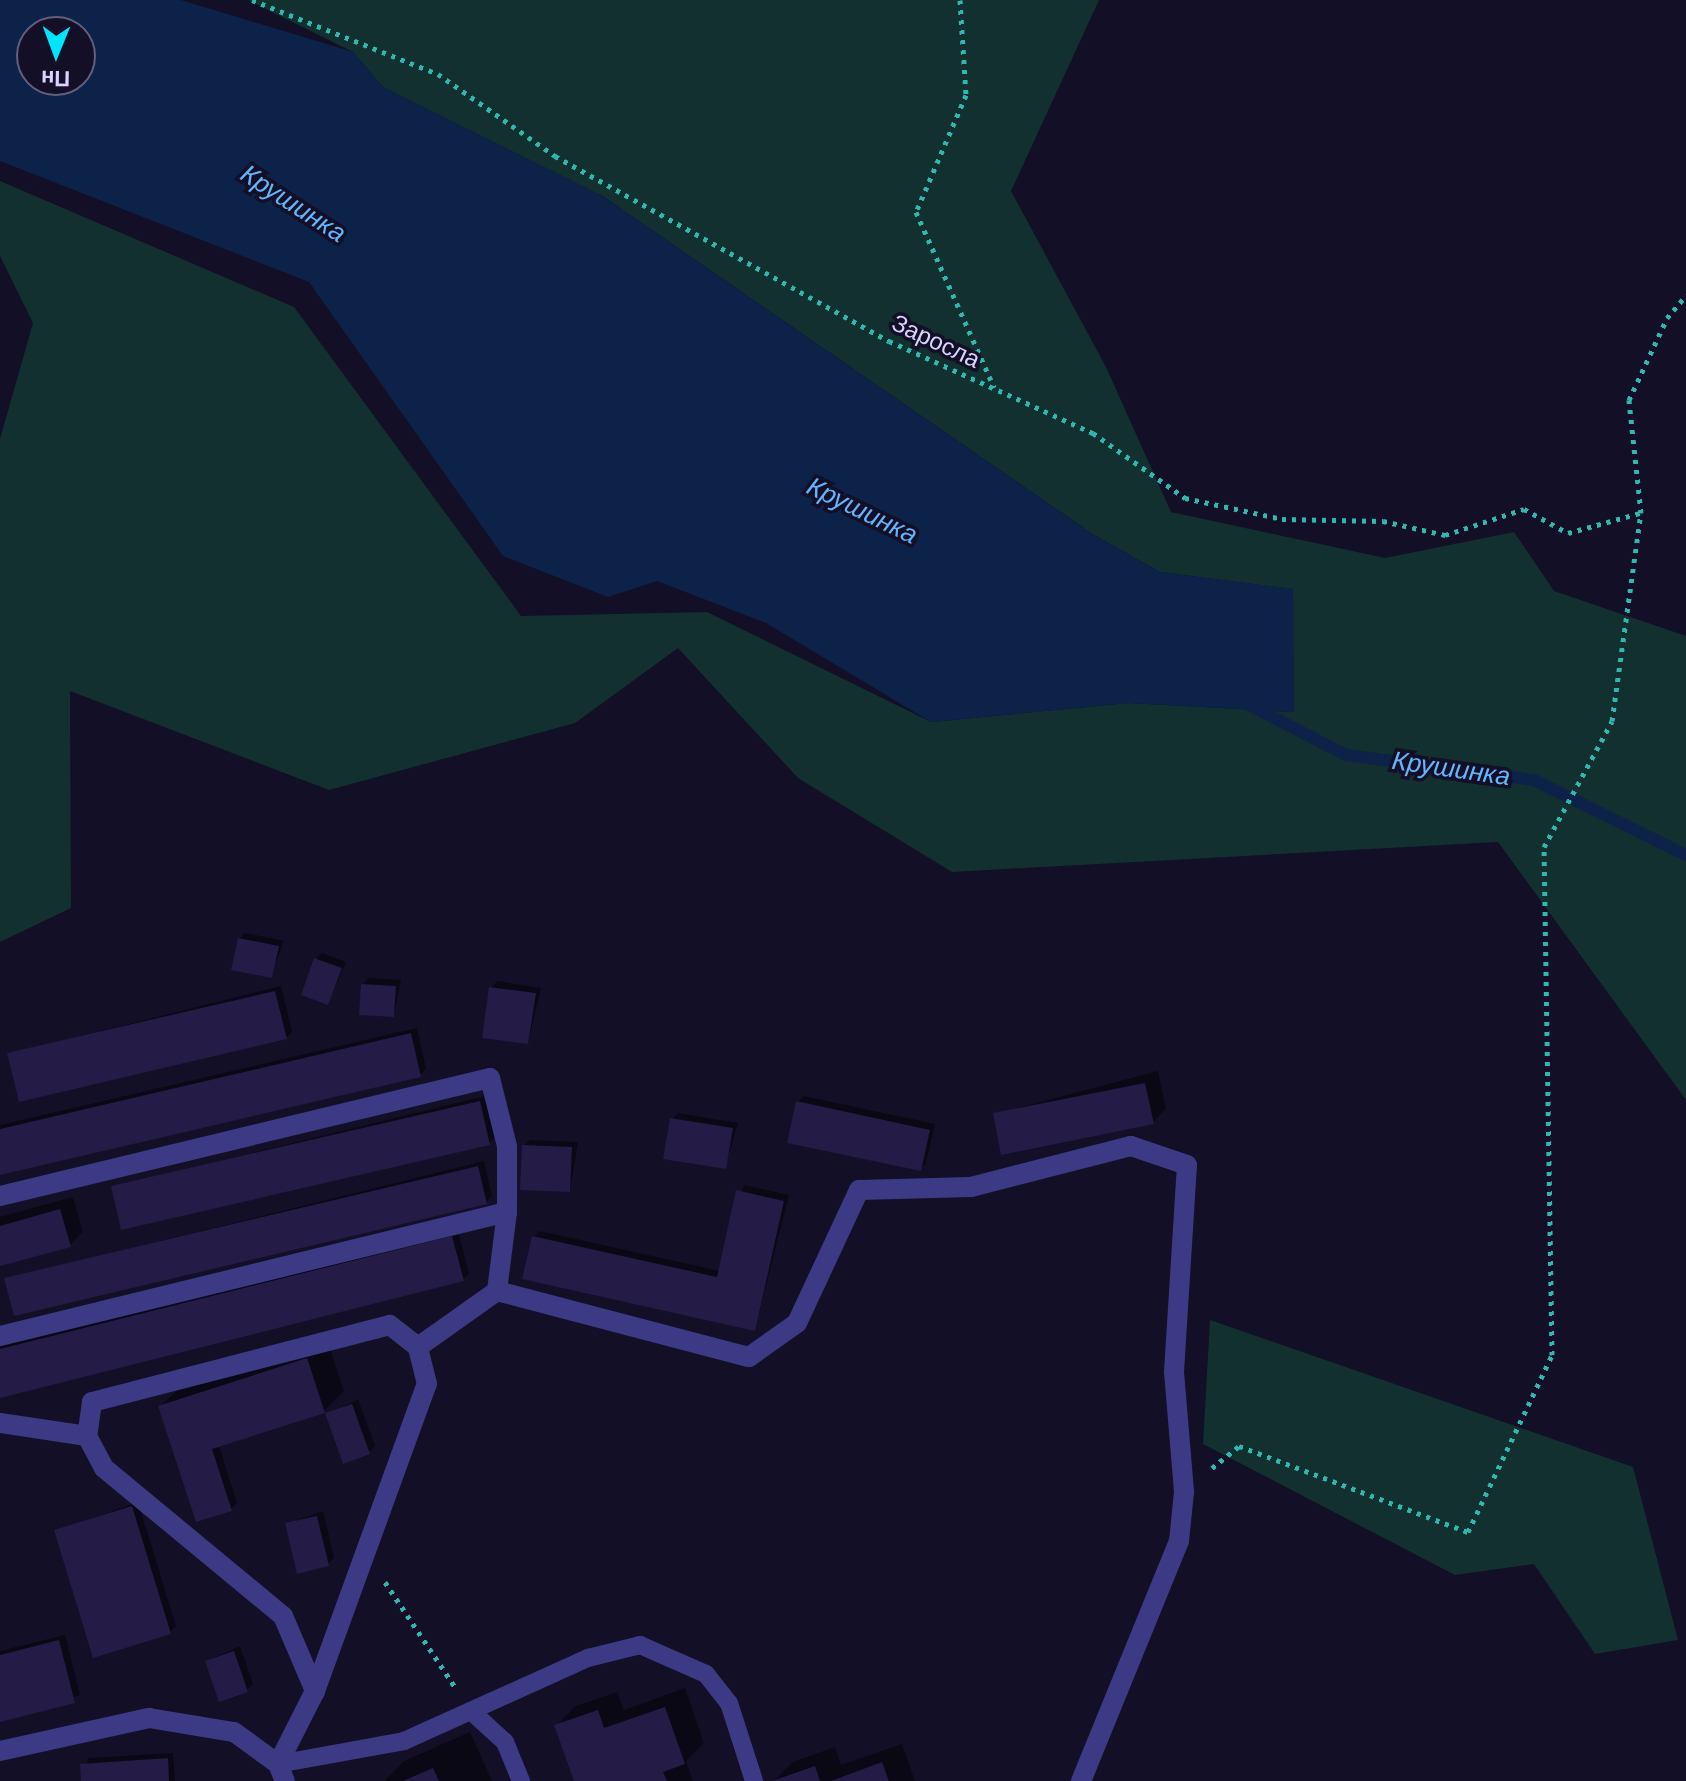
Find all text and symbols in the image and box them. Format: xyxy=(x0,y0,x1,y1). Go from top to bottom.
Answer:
north arrow xyxy=(16,16,96,96)
text: Пн xyxy=(41,64,70,93)
water label: Крушинка xyxy=(235,159,351,249)
street label: Заросла xyxy=(887,308,985,374)
water label: Крушинка xyxy=(802,471,922,551)
water label: Крушинка xyxy=(1390,745,1512,793)

